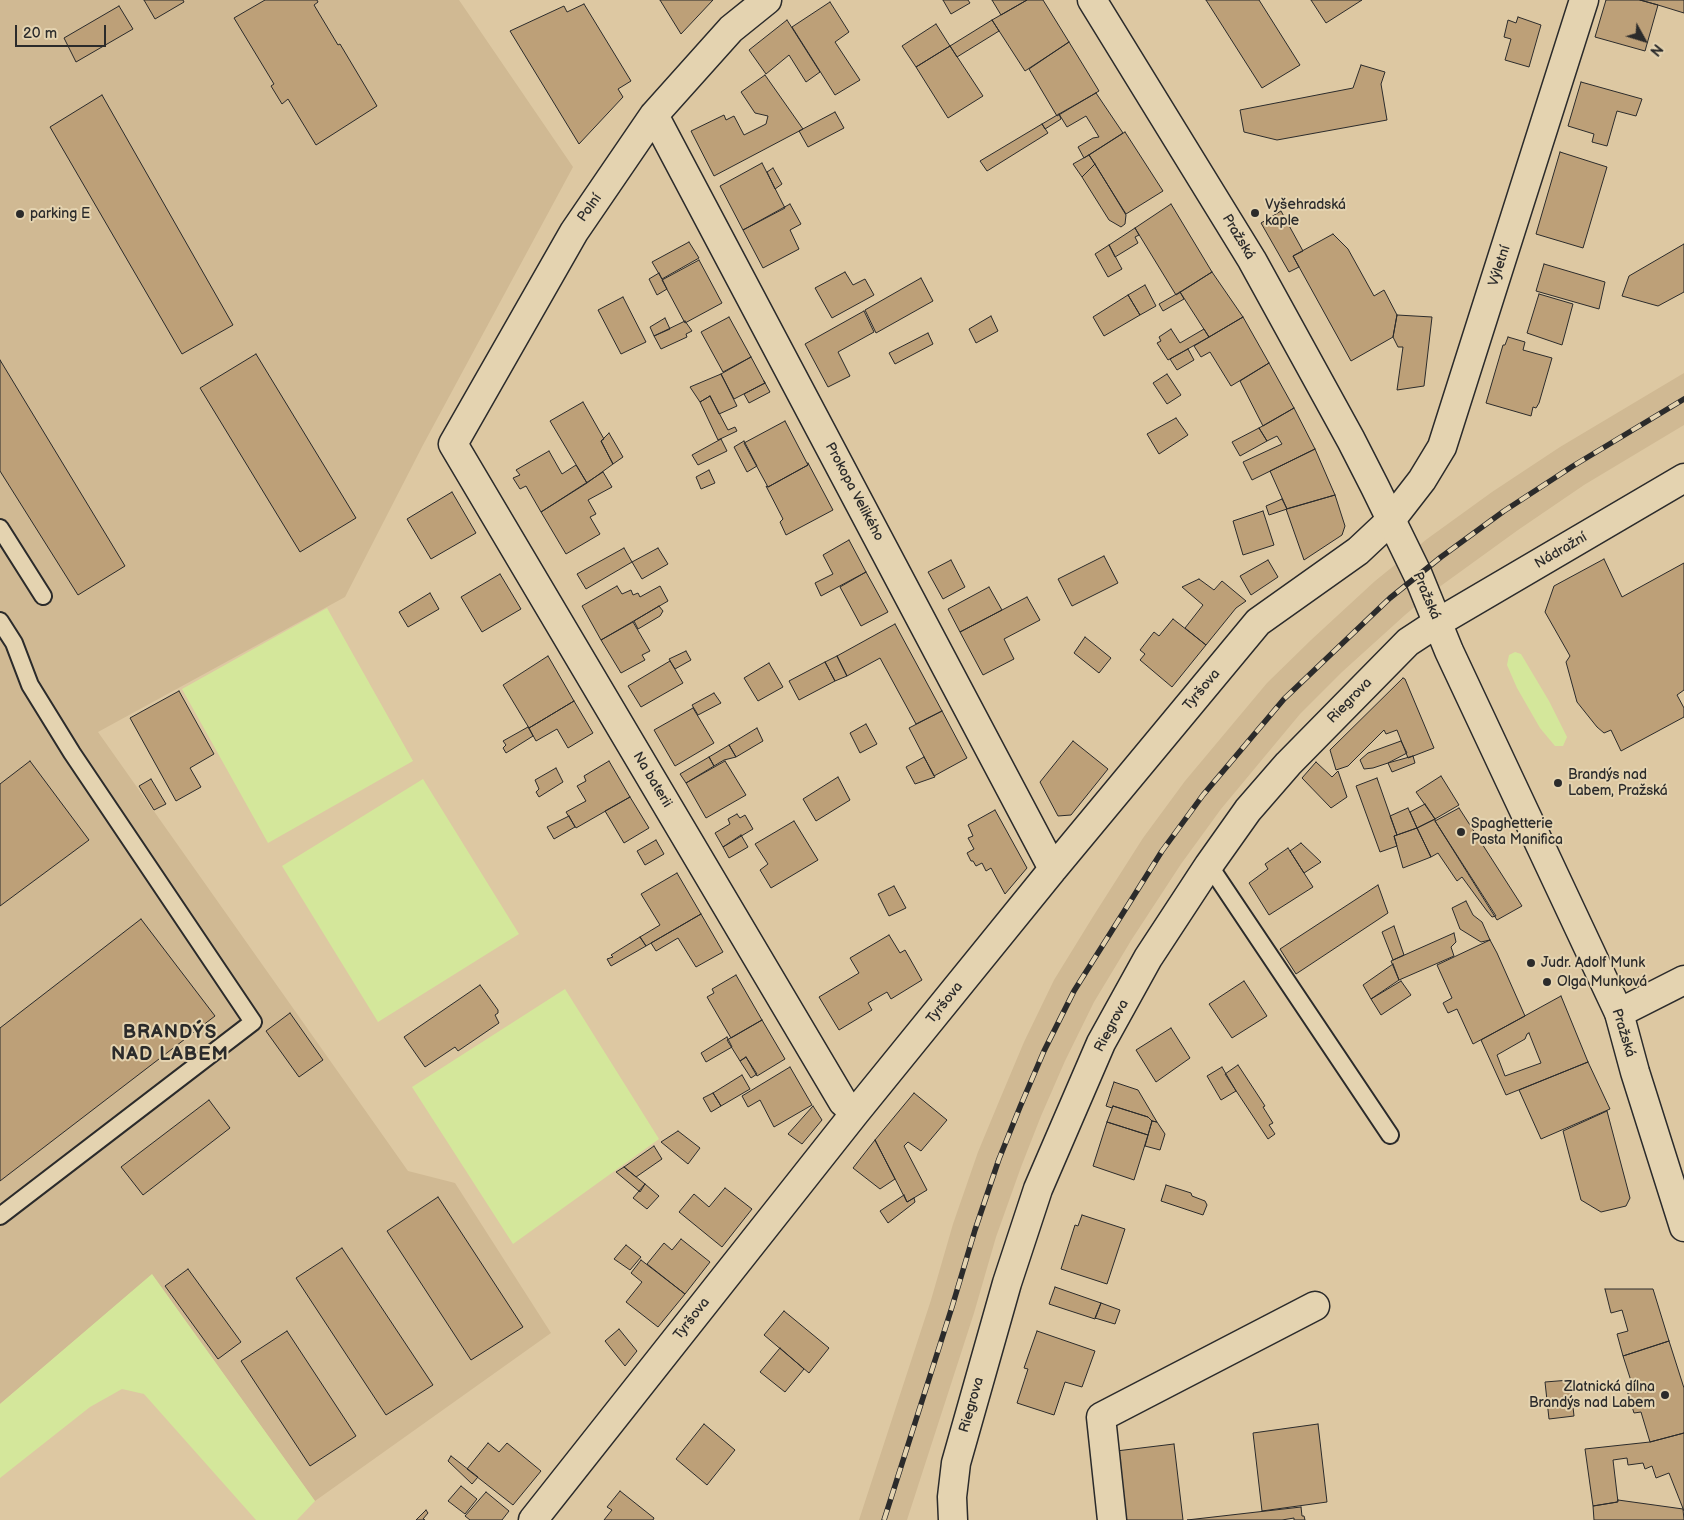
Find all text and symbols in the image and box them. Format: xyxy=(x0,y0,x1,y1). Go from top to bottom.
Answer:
scale bar xyxy=(18,15,109,47)
north arrow xyxy=(1619,15,1669,65)
text: 20 m xyxy=(23,24,57,43)
text: N xyxy=(1646,40,1666,59)
street label: Polní xyxy=(574,191,606,225)
place label: Vyšehradská kaple xyxy=(1265,197,1346,230)
place label: parking E xyxy=(30,206,90,222)
marker: Vyšehradská kaple xyxy=(1249,207,1261,219)
marker: parking E xyxy=(14,208,26,220)
street label: Pražská xyxy=(1218,211,1258,263)
street label: Výletní xyxy=(1486,244,1514,288)
street label: Prokopa Velikého xyxy=(821,440,887,544)
street label: Nádražní xyxy=(1532,529,1590,573)
street label: Pražská xyxy=(1409,570,1443,622)
street label: Tyršova xyxy=(1180,666,1224,714)
street label: Riegrova xyxy=(1324,675,1376,727)
street label: Na baterii xyxy=(629,749,675,811)
place label: Brandýs nad Labem, Pražská xyxy=(1568,767,1668,800)
marker: Brandýs nad Labem, Pražská xyxy=(1552,777,1564,789)
place label: Spaghetterie Pasta Manifica xyxy=(1471,816,1563,849)
marker: Spaghetterie Pasta Manifica xyxy=(1455,826,1467,838)
place label: Judr. Adolf Munk xyxy=(1541,955,1645,971)
marker: Judr. Adolf Munk xyxy=(1525,957,1537,969)
place label: Olga Munková xyxy=(1557,974,1647,990)
marker: Olga Munková xyxy=(1541,976,1553,988)
street label: Tyršova xyxy=(923,979,967,1027)
street label: Riegrova xyxy=(1091,997,1133,1055)
street label: Pražská xyxy=(1608,1007,1638,1059)
district label: BRANDÝS NAD LABEM xyxy=(110,1022,230,1066)
street label: Tyršova xyxy=(670,1295,714,1343)
street label: Riegrova xyxy=(956,1375,988,1435)
place label: Zlatnická dílna Brandýs nad Labem xyxy=(1529,1379,1655,1411)
marker: Zlatnická dílna Brandýs nad Labem xyxy=(1659,1389,1671,1401)

